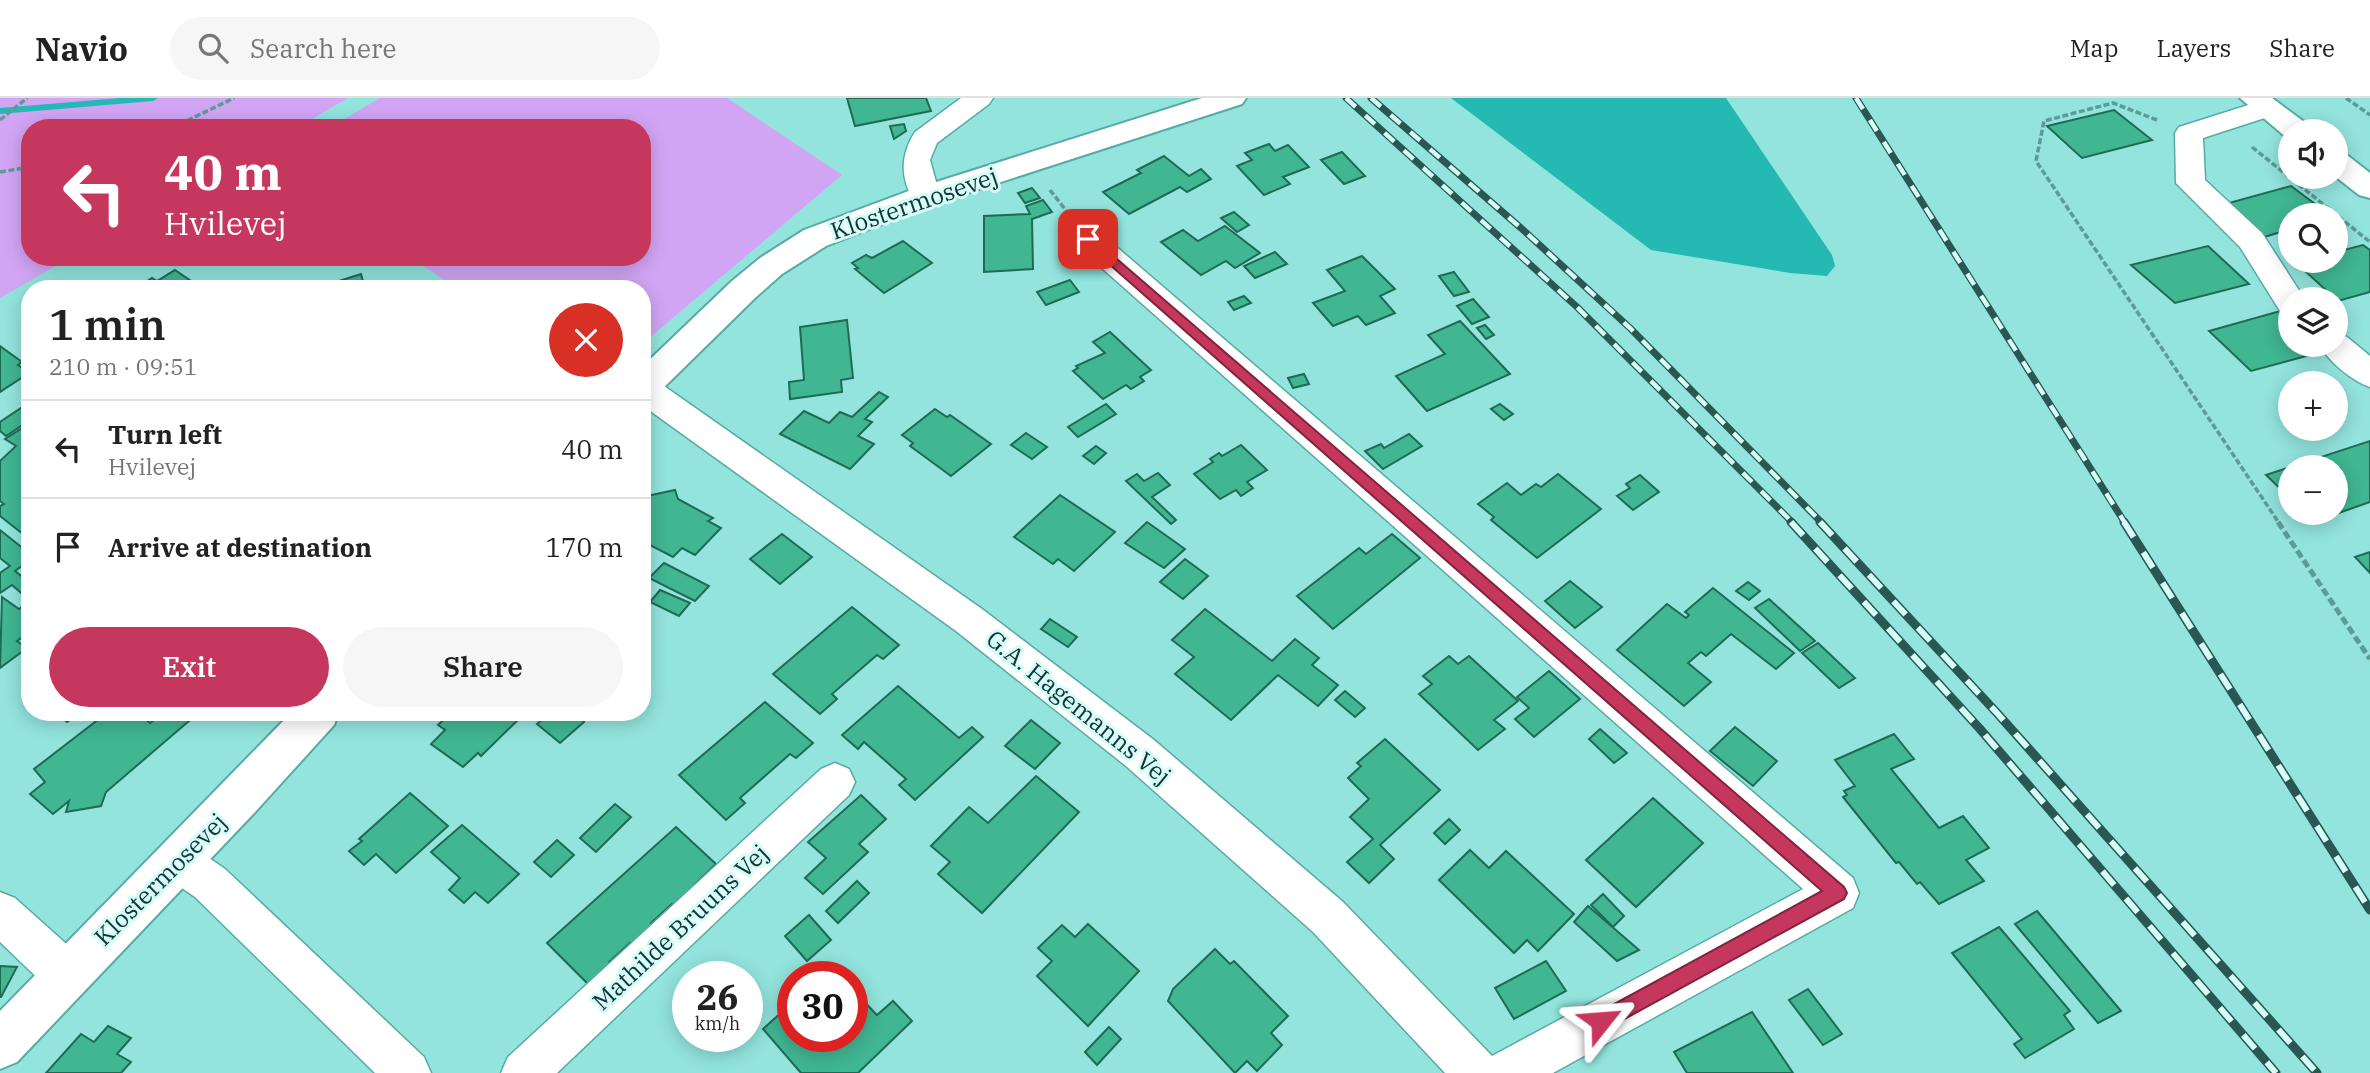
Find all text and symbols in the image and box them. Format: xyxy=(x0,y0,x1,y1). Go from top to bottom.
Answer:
search box xyxy=(170,17,660,80)
text: Navio xyxy=(35,27,128,70)
icon: search xyxy=(194,29,232,67)
text: Search here xyxy=(250,31,396,65)
text: Map xyxy=(2070,32,2118,64)
text: Layers xyxy=(2156,32,2231,64)
text: Share xyxy=(2269,32,2335,64)
map controls xyxy=(2278,119,2348,525)
button: sound xyxy=(2278,119,2348,189)
text: 40 m xyxy=(164,140,282,203)
icon: left xyxy=(49,147,140,238)
street label: Klostermosevej xyxy=(826,159,1002,247)
text: Hvilevej xyxy=(164,202,287,244)
button: search xyxy=(2278,203,2348,273)
pin xyxy=(1058,209,1118,269)
icon: arrive xyxy=(1069,220,1107,258)
button: layers xyxy=(2278,287,2348,357)
text: 1 min xyxy=(49,297,166,352)
button: close xyxy=(549,303,623,377)
text: 210 m · 09:51 xyxy=(49,351,198,381)
button: + xyxy=(2278,371,2348,441)
text: Turn left xyxy=(108,417,222,451)
icon: left xyxy=(49,430,87,468)
text: 40 m xyxy=(561,432,623,466)
text: Hvilevej xyxy=(108,451,196,481)
button: − xyxy=(2278,455,2348,525)
icon: arrive xyxy=(49,528,87,566)
text: Arrive at destination xyxy=(108,530,372,564)
text: 170 m xyxy=(545,530,623,564)
street label: G.A. Hagemanns Vej xyxy=(980,623,1178,791)
button: Exit xyxy=(49,627,329,707)
button: Share xyxy=(343,627,623,707)
street label: Klostermosevej xyxy=(87,806,233,952)
street label: Mathilde Bruuns Vej xyxy=(585,837,775,1017)
speed limit sign: 30 xyxy=(777,961,868,1052)
text: 26 xyxy=(696,974,739,1020)
position arrow xyxy=(1564,984,1638,1058)
text: km/h xyxy=(695,1012,740,1035)

